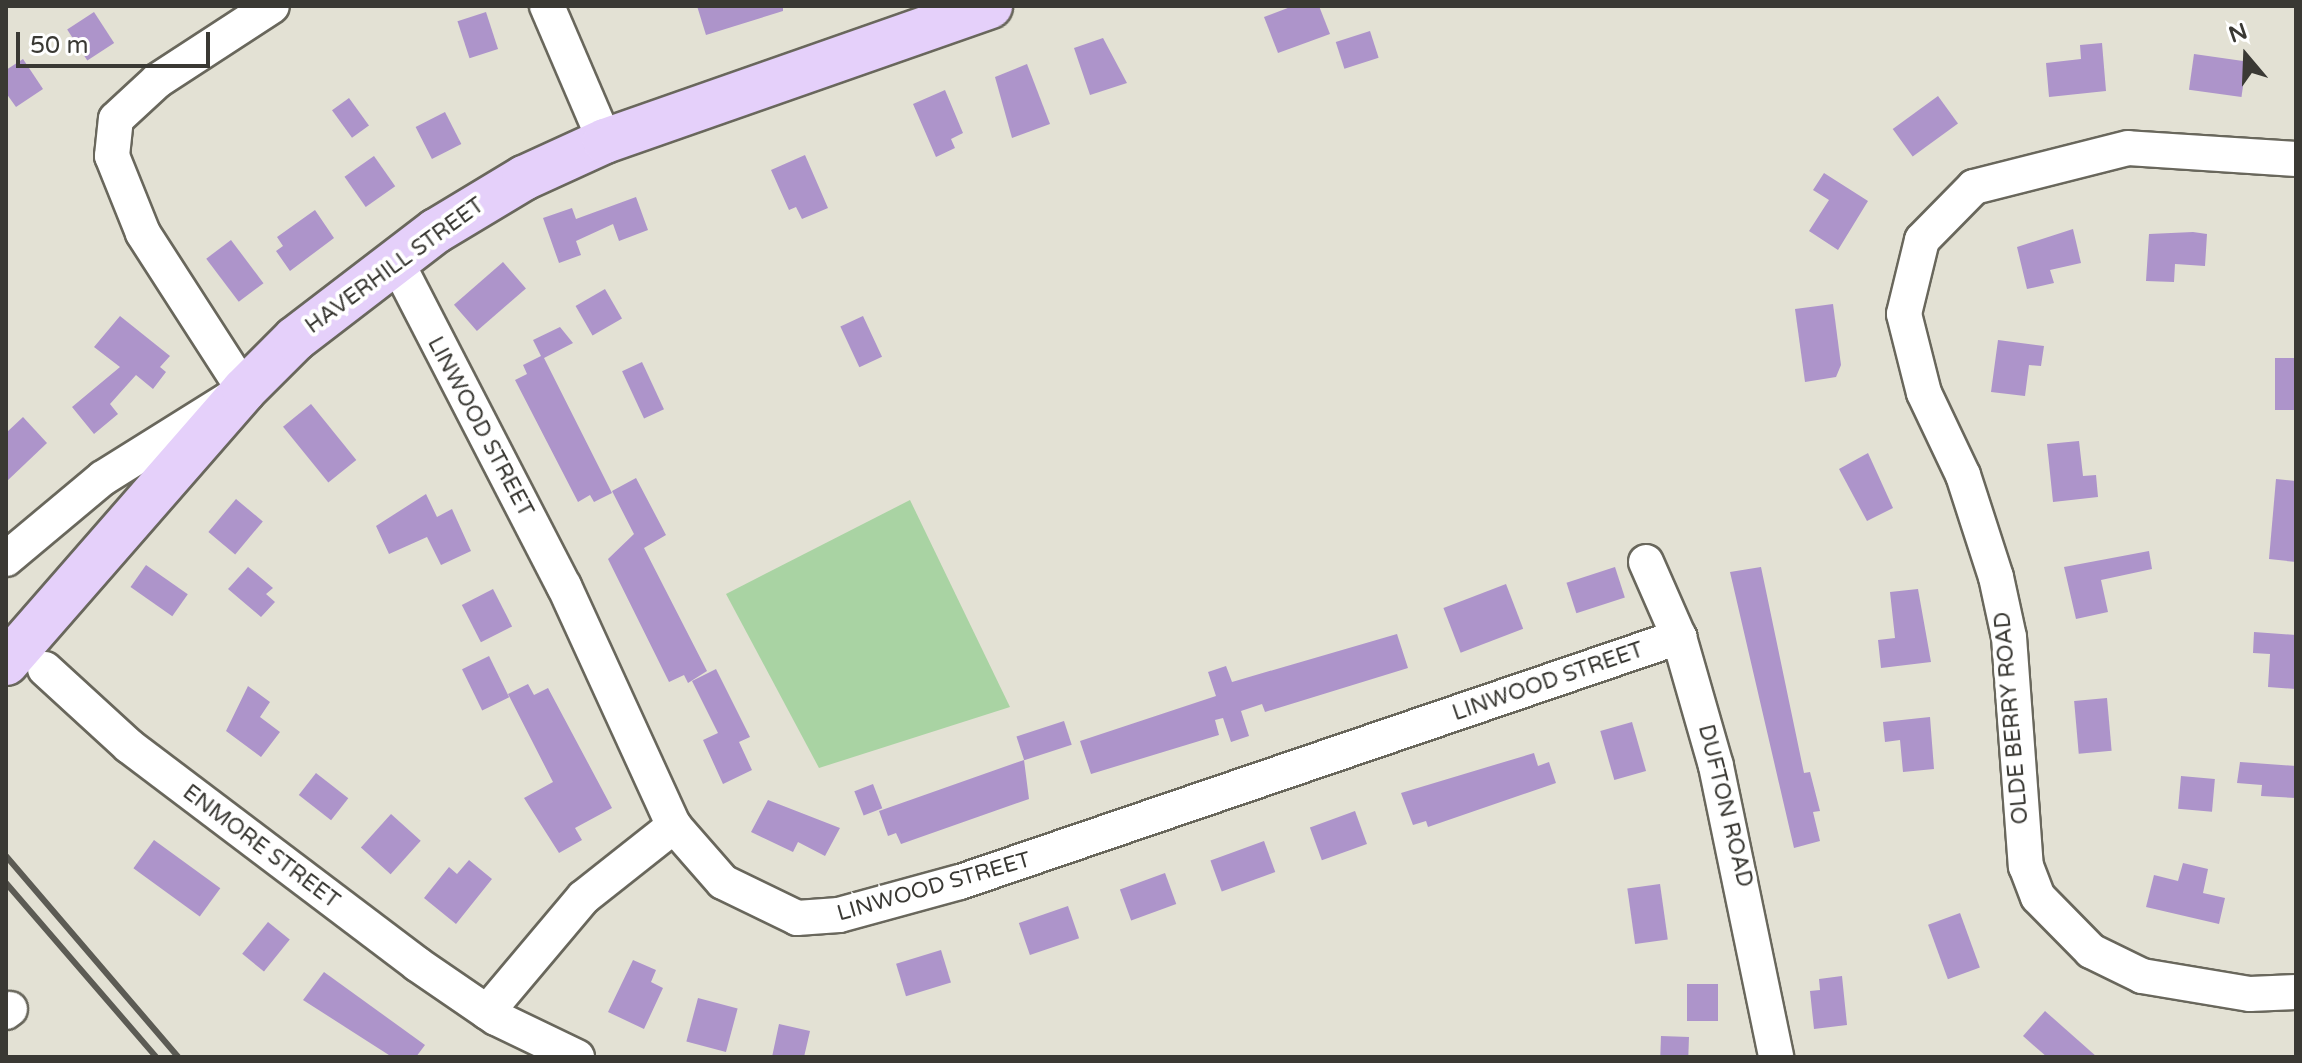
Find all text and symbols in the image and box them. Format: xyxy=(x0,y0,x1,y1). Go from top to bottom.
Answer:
scale bar xyxy=(20,16,214,66)
north arrow xyxy=(2206,16,2286,96)
text: N xyxy=(2226,18,2251,48)
text: 50 m xyxy=(30,31,88,60)
street label: HAVERHILL STREET xyxy=(301,192,489,340)
street label: LINWOOD STREET xyxy=(421,332,539,522)
street label: OLDE BERRY ROAD xyxy=(1990,611,2034,825)
street label: LINWOOD STREET xyxy=(1449,637,1647,727)
street label: DUFTON ROAD xyxy=(1692,722,1758,890)
street label: ENMORE STREET xyxy=(177,779,345,915)
street label: LINWOOD STREET xyxy=(834,847,1034,927)

